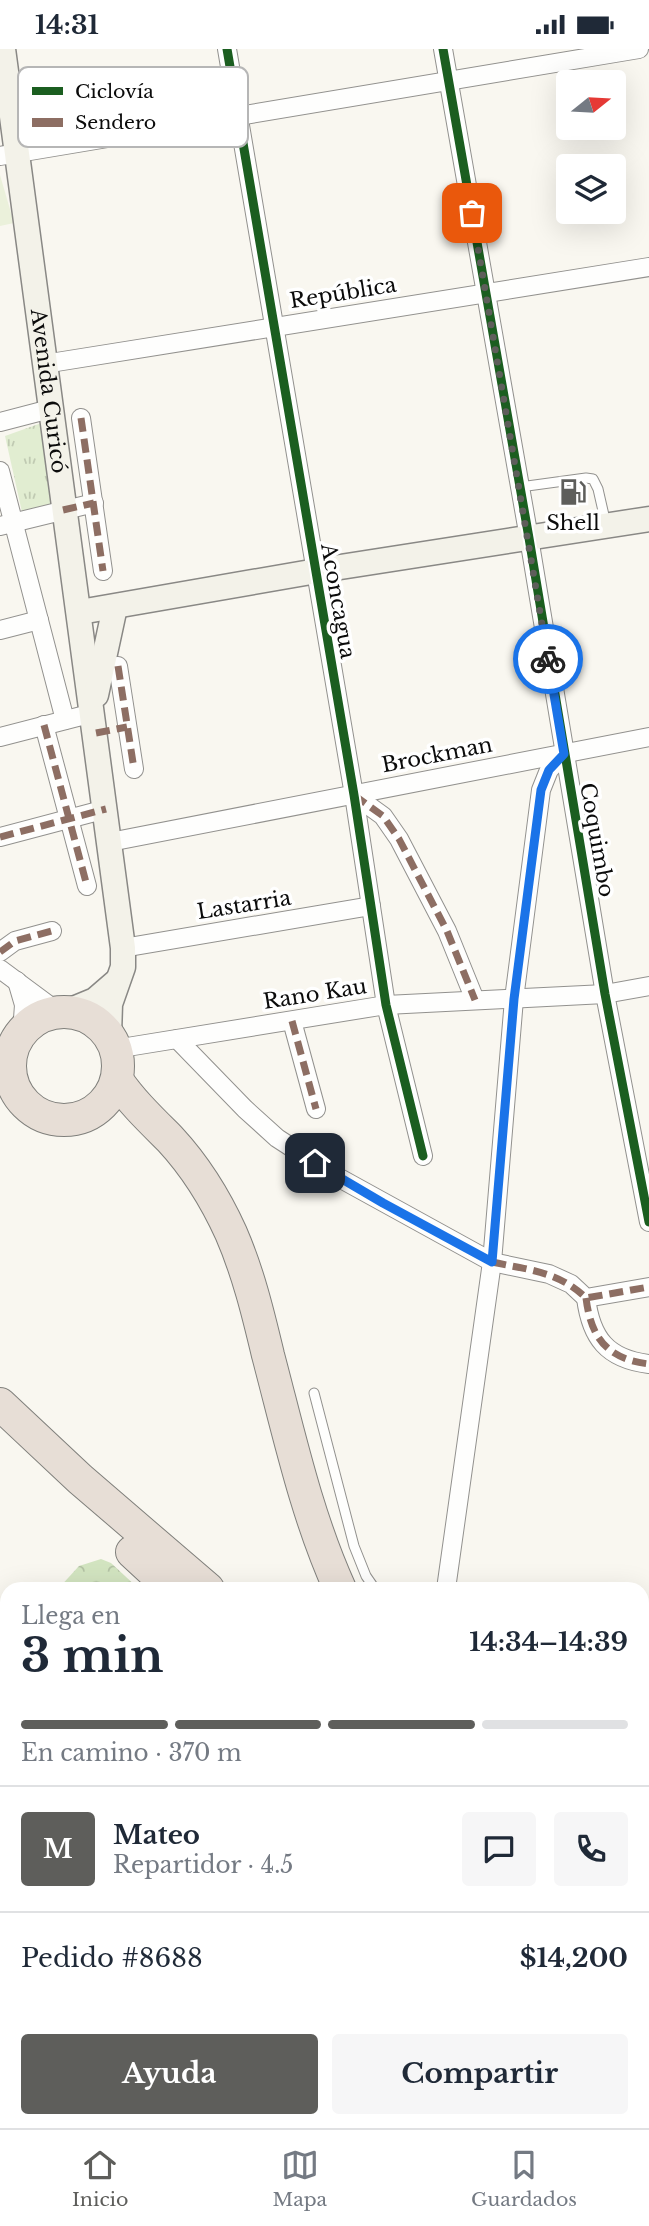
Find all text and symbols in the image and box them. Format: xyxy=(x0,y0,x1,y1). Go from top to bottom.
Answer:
text: 14:31 xyxy=(35,9,99,41)
legend xyxy=(18,67,248,147)
north arrow xyxy=(556,70,626,140)
map controls xyxy=(556,70,626,224)
text: Ciclovía xyxy=(75,80,154,103)
text: Sendero xyxy=(75,111,156,134)
button: layers xyxy=(556,154,626,224)
pin xyxy=(442,183,502,243)
icon: bag xyxy=(453,194,491,232)
street label: República xyxy=(288,272,398,314)
street label: Avenida Curicó xyxy=(25,306,73,475)
fuel station icon: Shell xyxy=(558,477,588,507)
place label: Shell xyxy=(546,510,600,536)
street label: Aconcagua xyxy=(315,540,361,661)
courier xyxy=(513,624,583,694)
icon: bike xyxy=(529,640,567,678)
street label: Brockman xyxy=(379,732,495,778)
street label: Coquimbo xyxy=(574,781,620,899)
street label: Lastarria xyxy=(195,885,293,925)
street label: Rano Kau xyxy=(261,973,369,1015)
pin xyxy=(285,1133,345,1193)
icon: home xyxy=(296,1144,334,1182)
text: Llega en xyxy=(21,1602,120,1630)
text: 14:34–14:39 xyxy=(469,1626,628,1658)
text: 3 min xyxy=(21,1627,163,1684)
text: En camino · 370 m xyxy=(21,1739,242,1767)
button: chat xyxy=(462,1812,536,1886)
button: phone xyxy=(554,1812,628,1886)
text: Mateo xyxy=(113,1819,200,1851)
text: M xyxy=(43,1833,73,1865)
text: Repartidor · 4.5 xyxy=(113,1851,293,1879)
text: Pedido #8688 xyxy=(21,1942,203,1974)
text: $14,200 xyxy=(520,1942,628,1974)
button: Ayuda xyxy=(21,2034,318,2114)
button: Compartir xyxy=(332,2034,628,2114)
tab: Inicio xyxy=(72,2146,129,2211)
tab: Mapa xyxy=(272,2146,327,2211)
tab: Guardados xyxy=(471,2146,577,2211)

